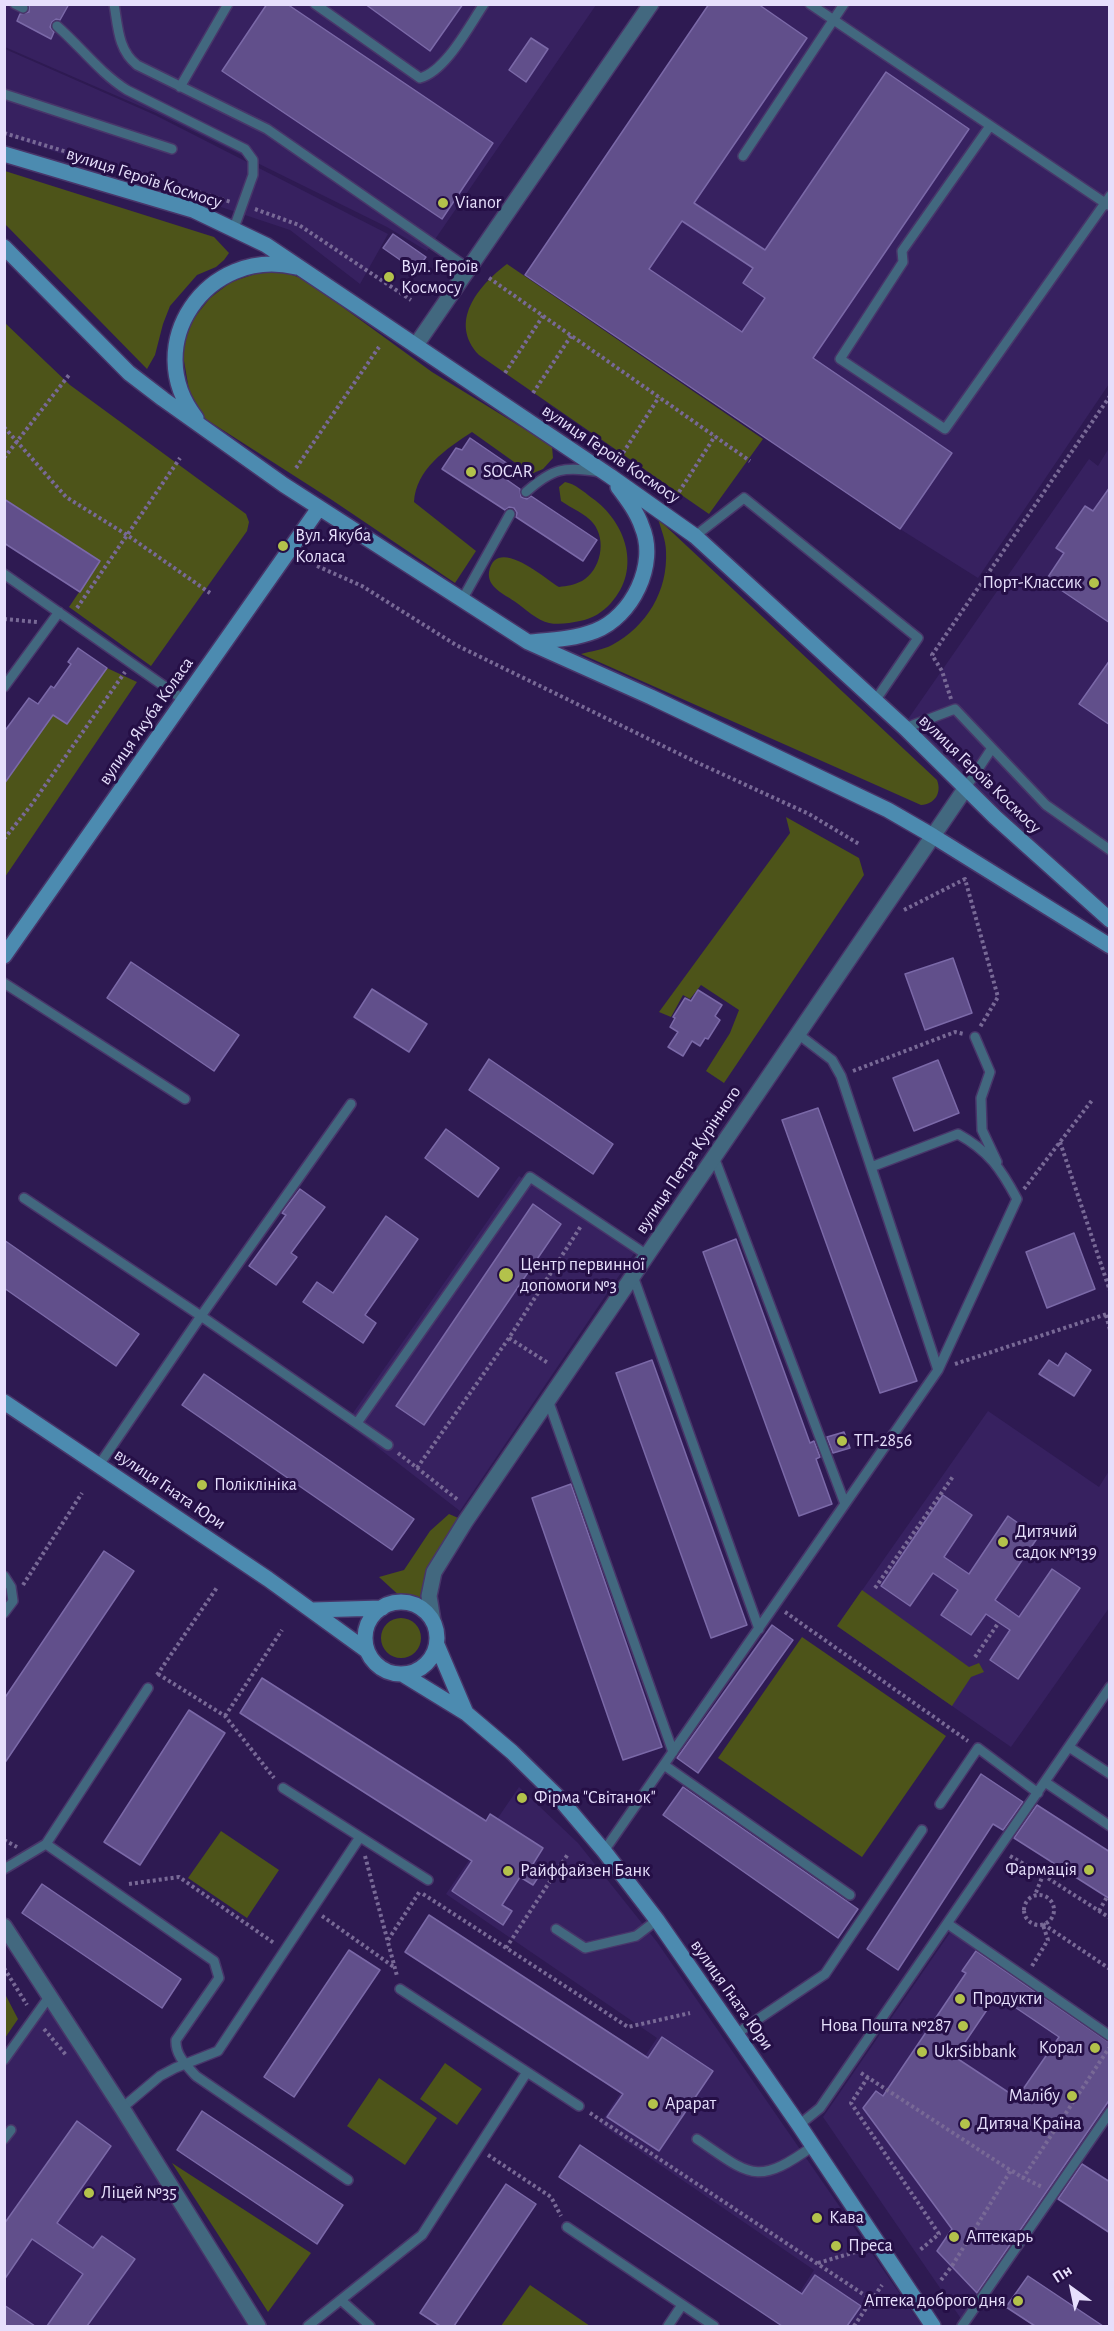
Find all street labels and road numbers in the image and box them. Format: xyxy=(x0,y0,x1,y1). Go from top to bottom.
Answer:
street label: вулиця Героїв Космосу xyxy=(64,143,224,213)
street label: вулиця Героїв Космосу xyxy=(538,400,684,508)
street label: вулиця Якуба Коласа xyxy=(94,653,198,789)
street label: вулиця Героїв Космосу xyxy=(914,710,1046,838)
street label: вулиця Петра Курінного xyxy=(630,1082,746,1238)
street label: вулиця Гната Юри xyxy=(110,1444,230,1534)
street label: вулиця Гната Юри xyxy=(686,1936,778,2054)

